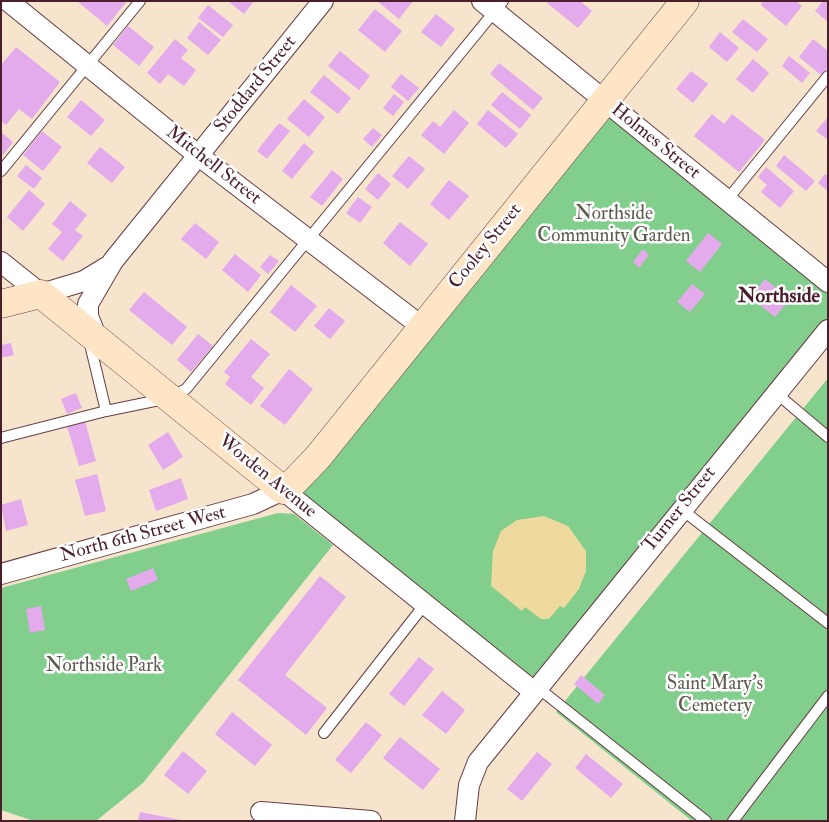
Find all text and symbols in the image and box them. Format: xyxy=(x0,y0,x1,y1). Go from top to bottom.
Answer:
street label: Stoddard Street xyxy=(210,32,302,138)
street label: Holmes Street xyxy=(606,99,704,185)
street label: Mitchell Street xyxy=(161,122,265,210)
street label: Cooley Street xyxy=(445,200,527,294)
park label: Northside Community Garden xyxy=(537,204,691,248)
district label: Northside xyxy=(738,286,820,310)
street label: Worden Avenue xyxy=(213,430,321,524)
street label: Turner Street xyxy=(639,463,721,557)
street label: North 6th Street West xyxy=(58,502,228,568)
park label: Northside Park xyxy=(46,656,162,678)
park label: Saint Mary's Cemetery xyxy=(667,674,763,718)

